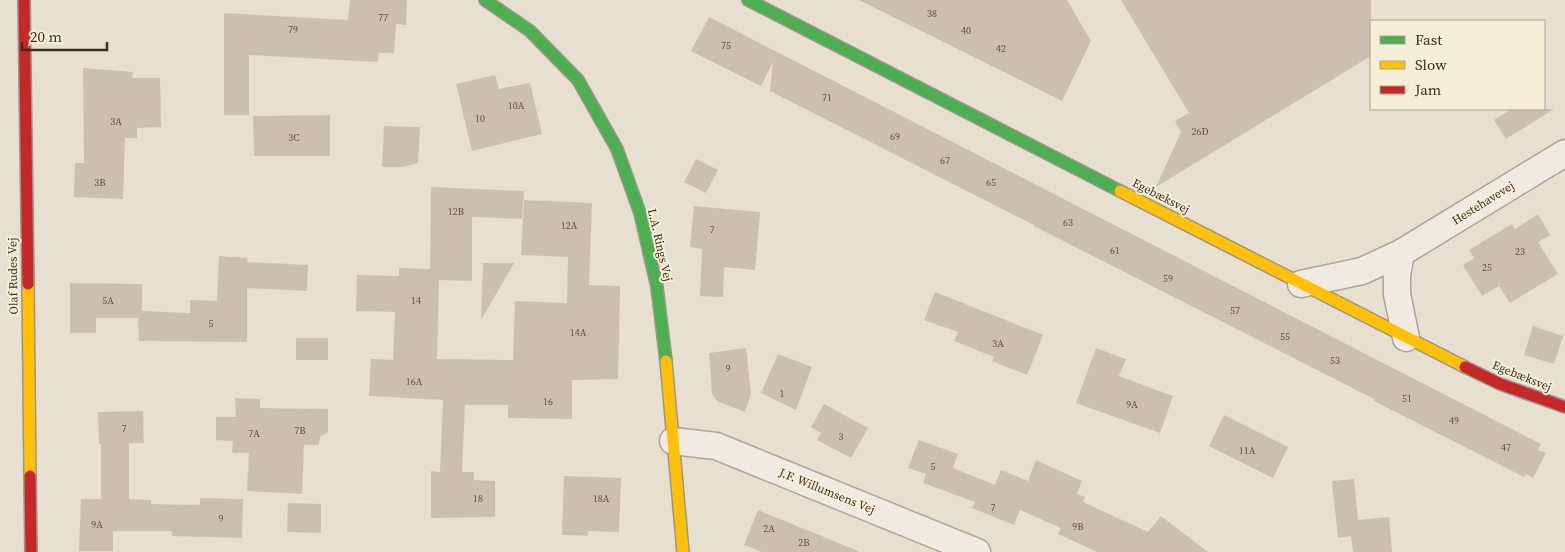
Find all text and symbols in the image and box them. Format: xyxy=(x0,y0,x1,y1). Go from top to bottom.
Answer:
house number: 38 xyxy=(927,7,937,20)
house number: 77 xyxy=(378,11,388,24)
scale bar xyxy=(22,20,108,52)
legend xyxy=(1370,20,1545,110)
house number: 79 xyxy=(288,23,298,36)
house number: 40 xyxy=(961,24,971,37)
text: 20 m xyxy=(30,26,62,47)
text: Fast xyxy=(1415,29,1442,50)
house number: 75 xyxy=(721,39,731,52)
house number: 42 xyxy=(996,42,1006,55)
text: Slow xyxy=(1415,54,1447,75)
text: Jam xyxy=(1414,79,1442,100)
house number: 71 xyxy=(822,91,832,104)
house number: 10A xyxy=(508,99,525,112)
house number: 10 xyxy=(475,112,485,125)
house number: 3A xyxy=(110,115,122,128)
house number: 26D xyxy=(1191,125,1209,138)
house number: 69 xyxy=(890,130,900,143)
house number: 3C xyxy=(288,131,300,144)
house number: 67 xyxy=(940,154,950,167)
street label: Egebæksvej xyxy=(1130,175,1192,217)
house number: 3B xyxy=(94,176,106,189)
house number: 65 xyxy=(986,176,996,189)
street label: Hestehavevej xyxy=(1449,178,1517,228)
house number: 12B xyxy=(448,205,464,218)
street label: L.A. Rings Vej xyxy=(644,207,676,283)
house number: 63 xyxy=(1063,216,1073,229)
house number: 12A xyxy=(561,219,578,232)
house number: 7 xyxy=(710,223,715,236)
street label: Olaf Rudes Vej xyxy=(4,237,22,315)
house number: 61 xyxy=(1110,244,1120,257)
house number: 23 xyxy=(1515,245,1525,258)
house number: 25 xyxy=(1482,261,1492,274)
house number: 59 xyxy=(1163,272,1173,285)
house number: 5A xyxy=(102,294,114,307)
house number: 14 xyxy=(411,294,421,307)
house number: 57 xyxy=(1230,304,1240,317)
house number: 5 xyxy=(209,317,214,330)
house number: 14A xyxy=(570,326,587,339)
house number: 55 xyxy=(1280,330,1290,343)
house number: 3A xyxy=(992,337,1004,350)
house number: 53 xyxy=(1330,354,1340,367)
street label: Egebæksvej xyxy=(1490,357,1554,395)
house number: 9 xyxy=(726,362,731,375)
house number: 16A xyxy=(406,375,423,388)
house number: 1 xyxy=(780,387,785,400)
house number: 51 xyxy=(1402,392,1412,405)
house number: 16 xyxy=(543,395,553,408)
house number: 9A xyxy=(1126,398,1138,411)
house number: 49 xyxy=(1449,414,1459,427)
house number: 7 xyxy=(122,422,127,435)
house number: 7B xyxy=(294,424,306,437)
house number: 7A xyxy=(248,427,260,440)
house number: 3 xyxy=(839,430,844,443)
house number: 47 xyxy=(1501,441,1511,454)
house number: 11A xyxy=(1239,444,1256,457)
house number: 5 xyxy=(931,460,936,473)
street label: J.F. Willumsens Vej xyxy=(776,464,877,518)
house number: 18 xyxy=(473,492,483,505)
house number: 18A xyxy=(593,492,610,505)
house number: 7 xyxy=(991,501,996,514)
house number: 9 xyxy=(219,512,224,525)
house number: 9A xyxy=(91,518,103,531)
house number: 9B xyxy=(1072,520,1084,533)
house number: 2A xyxy=(763,522,775,535)
house number: 2B xyxy=(798,536,810,549)

